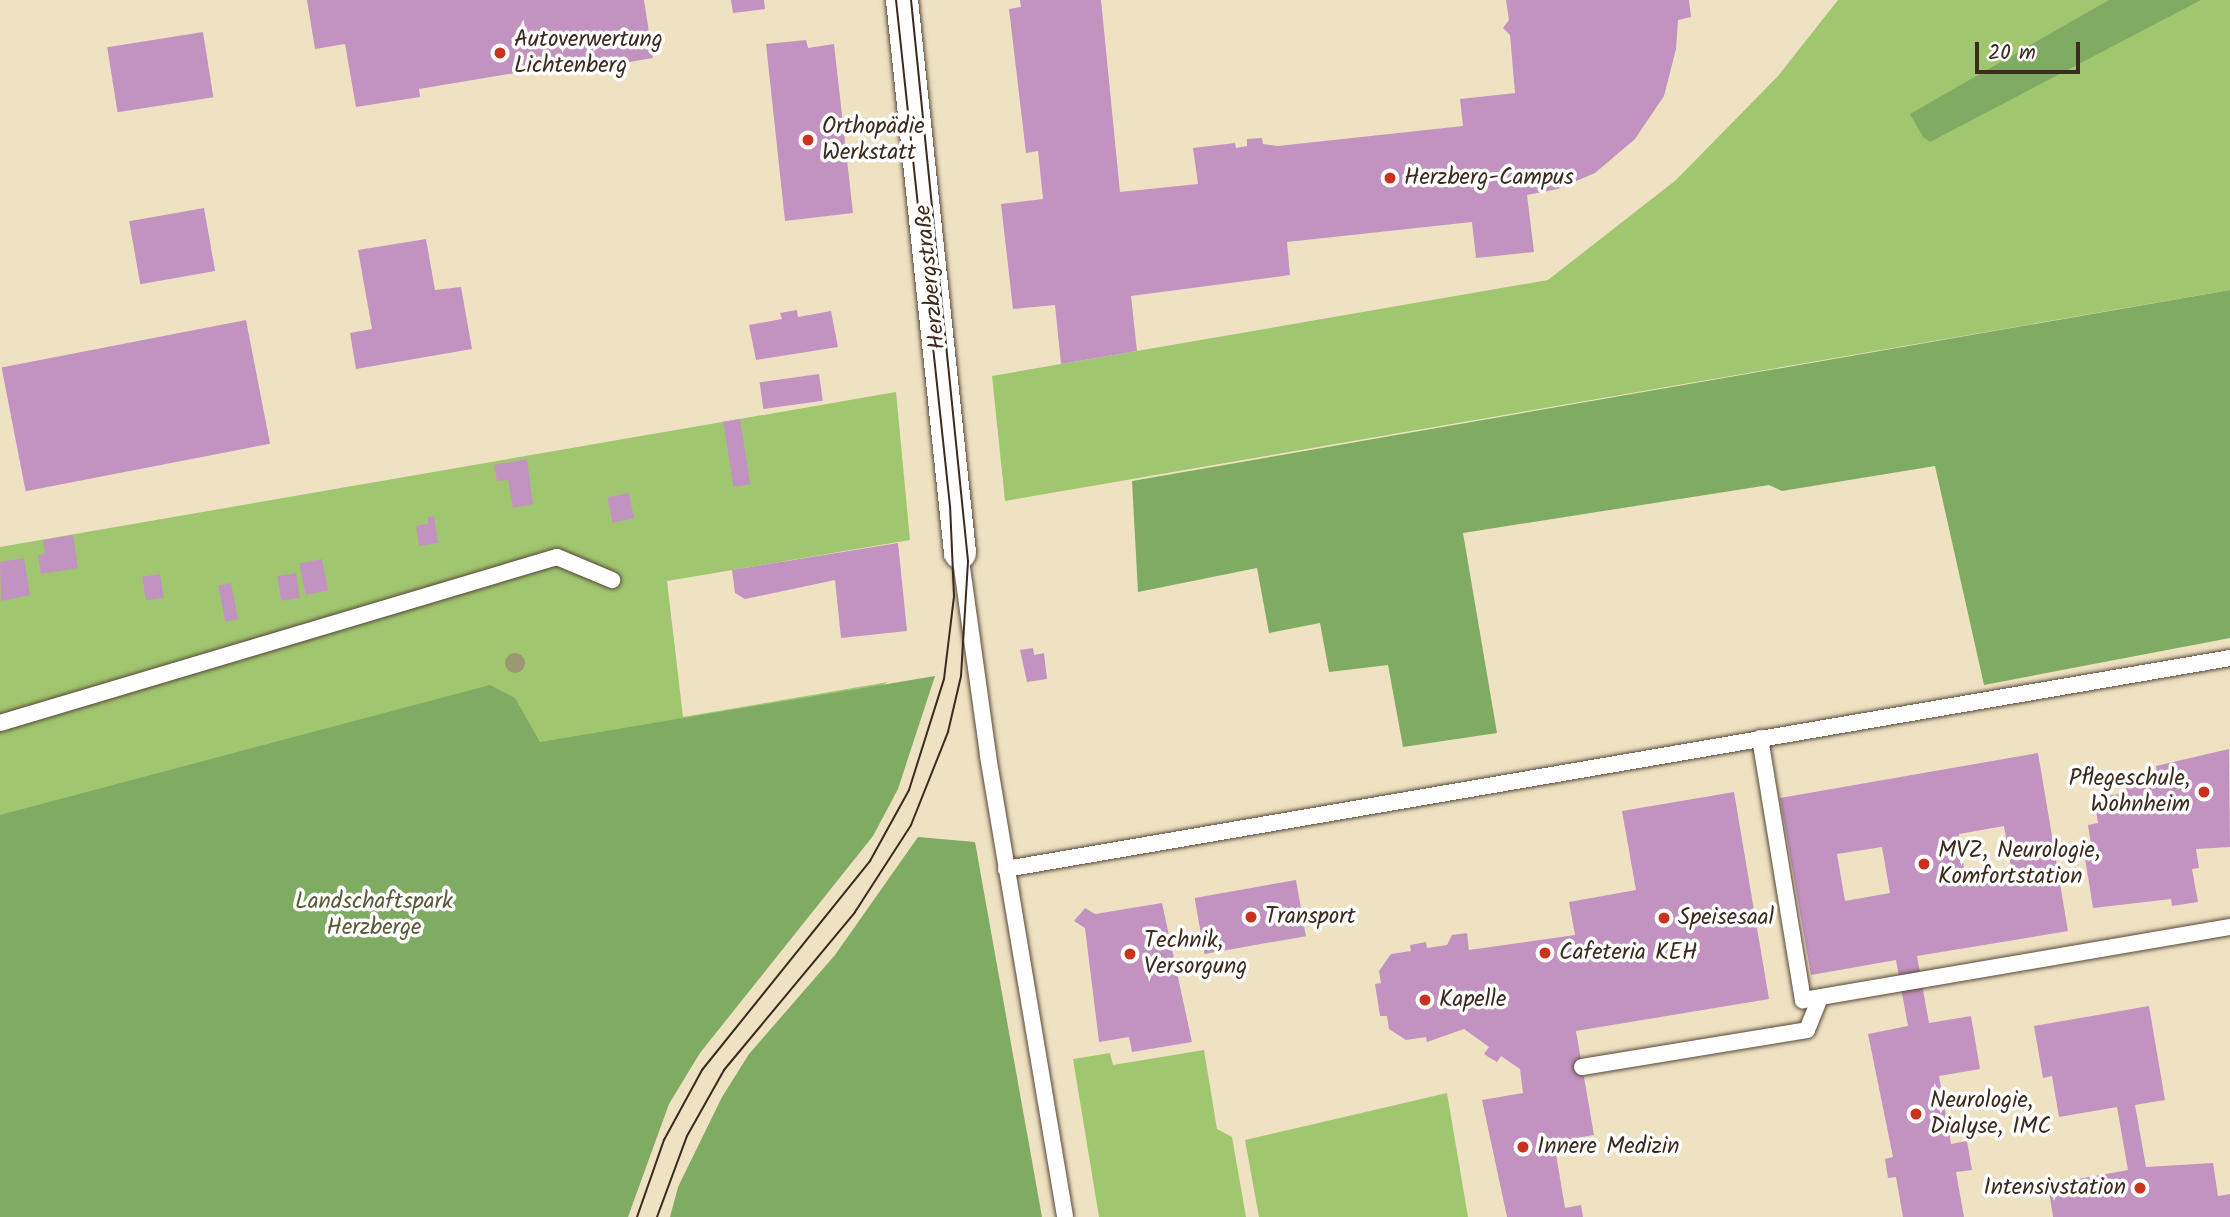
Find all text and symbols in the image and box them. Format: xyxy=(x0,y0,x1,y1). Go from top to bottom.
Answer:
place label: Autoverwertung Lichtenberg xyxy=(514,26,663,80)
scale bar xyxy=(1978,28,2083,72)
text: 20 m xyxy=(1988,37,2036,70)
marker: Autoverwertung Lichtenberg xyxy=(492,45,508,61)
place label: Orthopädie Werkstatt xyxy=(822,113,925,167)
marker: Orthopädie Werkstatt xyxy=(800,132,816,148)
place label: Herzberg-Campus xyxy=(1404,164,1574,192)
marker: Herzberg-Campus xyxy=(1382,170,1398,186)
street label: Herzbergstraße xyxy=(910,203,952,351)
place label: Pflegeschule, Wohnheim xyxy=(2069,765,2190,819)
marker: Pflegeschule, Wohnheim xyxy=(2196,784,2212,800)
place label: MVZ, Neurologie, Komfortstation xyxy=(1938,837,2100,891)
marker: MVZ, Neurologie, Komfortstation xyxy=(1916,856,1932,872)
park label: Landschaftspark Herzberge xyxy=(295,888,453,942)
place label: Transport xyxy=(1265,903,1356,931)
place label: Speisesaal xyxy=(1678,904,1774,932)
marker: Transport xyxy=(1243,909,1259,925)
marker: Speisesaal xyxy=(1656,910,1672,926)
place label: Technik, Versorgung xyxy=(1144,927,1247,981)
place label: Cafeteria KEH xyxy=(1559,939,1697,967)
marker: Cafeteria KEH xyxy=(1537,945,1553,961)
marker: Technik, Versorgung xyxy=(1122,946,1138,962)
place label: Kapelle xyxy=(1439,986,1506,1014)
marker: Kapelle xyxy=(1417,992,1433,1008)
place label: Neurologie, Dialyse, IMC xyxy=(1930,1087,2051,1141)
marker: Neurologie, Dialyse, IMC xyxy=(1908,1106,1924,1122)
place label: Innere Medizin xyxy=(1537,1133,1679,1161)
marker: Innere Medizin xyxy=(1515,1139,1531,1155)
place label: Intensivstation xyxy=(1984,1174,2126,1202)
marker: Intensivstation xyxy=(2132,1180,2148,1196)

